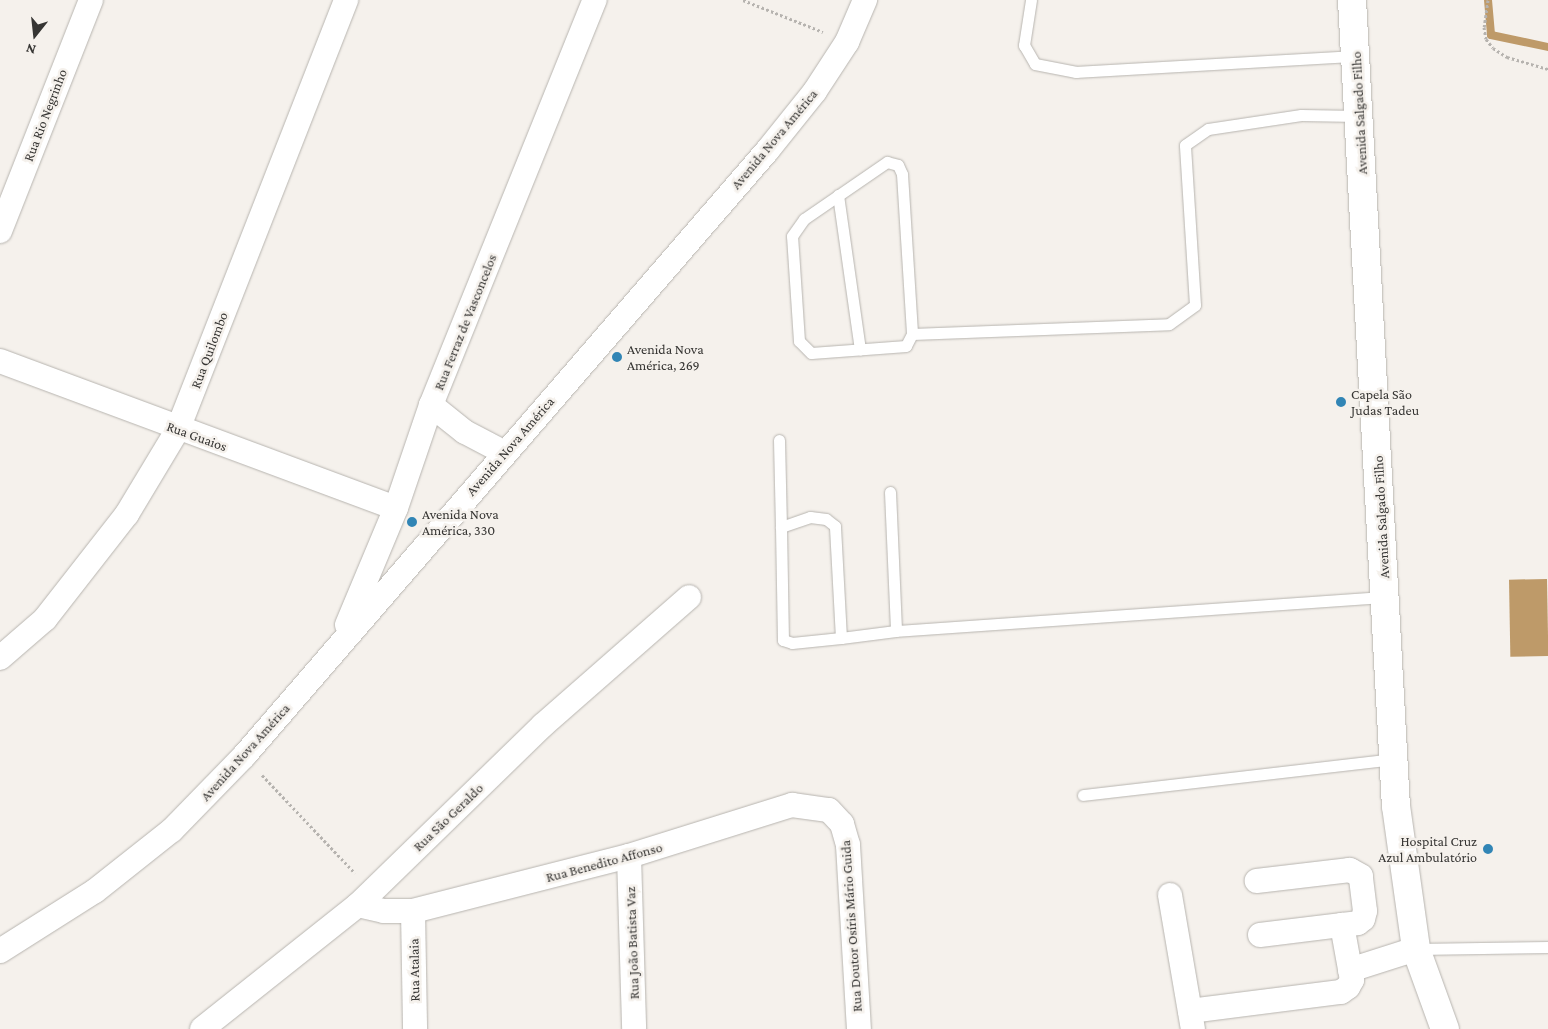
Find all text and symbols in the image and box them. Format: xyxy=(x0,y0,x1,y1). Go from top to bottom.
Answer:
north arrow xyxy=(10,10,60,60)
text: N xyxy=(24,40,38,58)
street label: Avenida Salgado Filho xyxy=(1347,51,1371,175)
street label: Rua Rio Negrinho xyxy=(20,66,70,164)
street label: Avenida Nova América xyxy=(727,85,821,193)
street label: Rua Ferraz de Vasconcelos xyxy=(430,252,500,392)
street label: Rua Quilombo xyxy=(187,309,231,391)
place label: Avenida Nova América, 269 xyxy=(627,341,704,374)
marker: Avenida Nova América, 269 xyxy=(611,351,623,363)
place label: Capela São Judas Tadeu xyxy=(1351,386,1419,418)
street label: Avenida Nova América xyxy=(462,393,558,499)
marker: Capela São Judas Tadeu xyxy=(1335,396,1347,408)
street label: Rua Guaios xyxy=(165,417,229,455)
street label: Avenida Salgado Filho xyxy=(1369,455,1393,579)
place label: Avenida Nova América, 330 xyxy=(422,506,499,538)
marker: Avenida Nova América, 330 xyxy=(406,516,418,528)
street label: Avenida Nova América xyxy=(197,700,293,804)
street label: Rua São Geraldo xyxy=(409,779,487,855)
place label: Hospital Cruz Azul Ambulatório xyxy=(1378,833,1477,866)
street label: Rua Benedito Affonso xyxy=(544,838,664,886)
street label: Rua Doutor Osíris Mário Guida xyxy=(837,839,865,1013)
marker: Hospital Cruz Azul Ambulatório xyxy=(1481,842,1495,856)
street label: Rua João Batista Vaz xyxy=(622,886,642,1000)
street label: Rua Atalaia xyxy=(405,938,423,1002)

